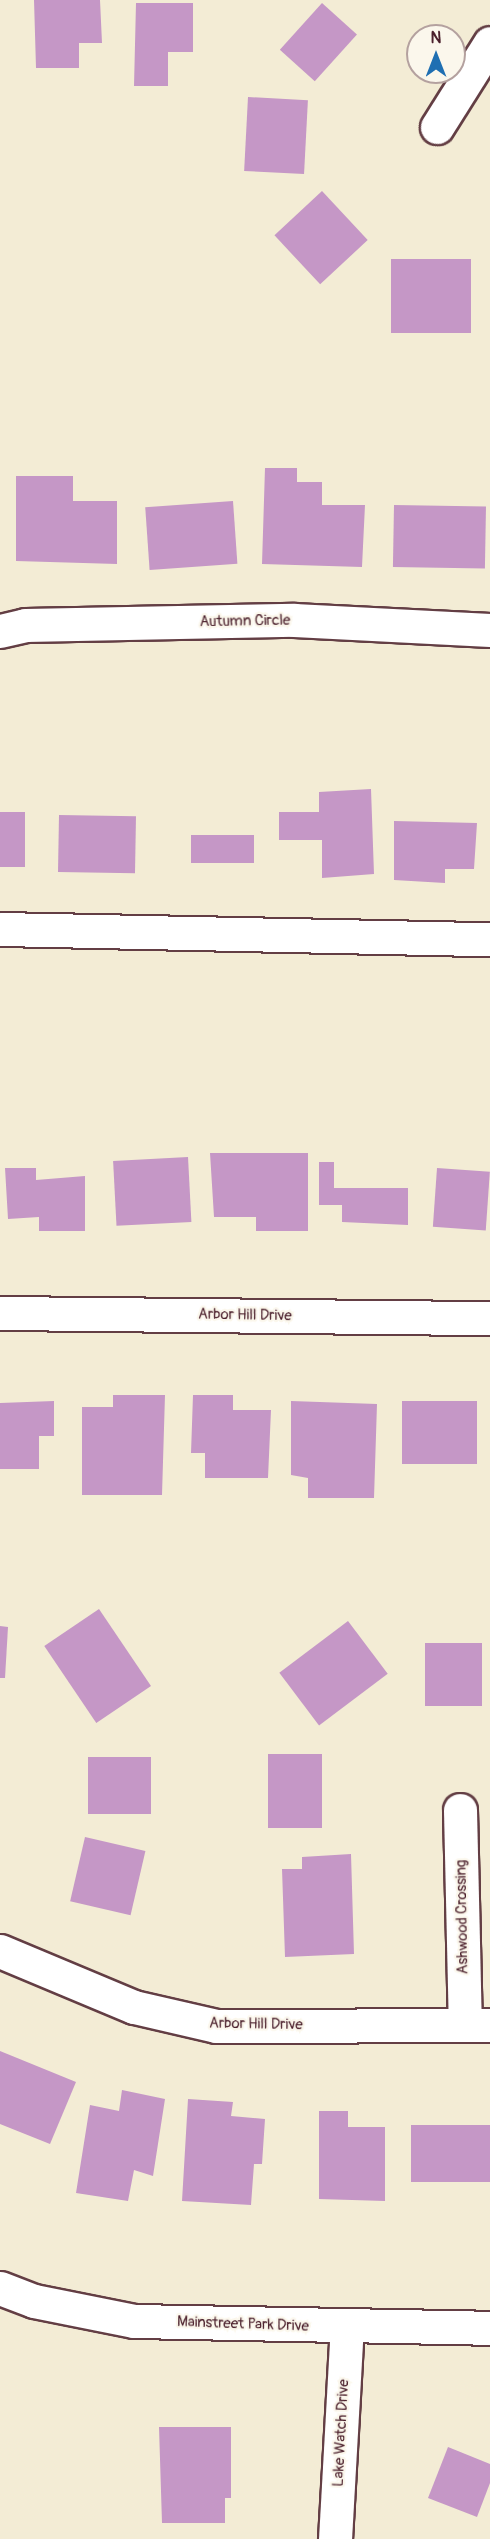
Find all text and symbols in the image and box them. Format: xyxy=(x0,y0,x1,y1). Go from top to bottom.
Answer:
north arrow xyxy=(406,24,466,84)
text: N xyxy=(431,28,441,48)
street label: Autumn Circle xyxy=(199,611,291,631)
street label: Arbor Hill Drive xyxy=(198,1305,292,1325)
street label: Ashwood Crossing xyxy=(452,1860,472,1974)
street label: Arbor Hill Drive xyxy=(209,2014,303,2034)
street label: Mainstreet Park Drive xyxy=(177,2313,309,2335)
street label: Lake Watch Drive xyxy=(329,2379,353,2487)

